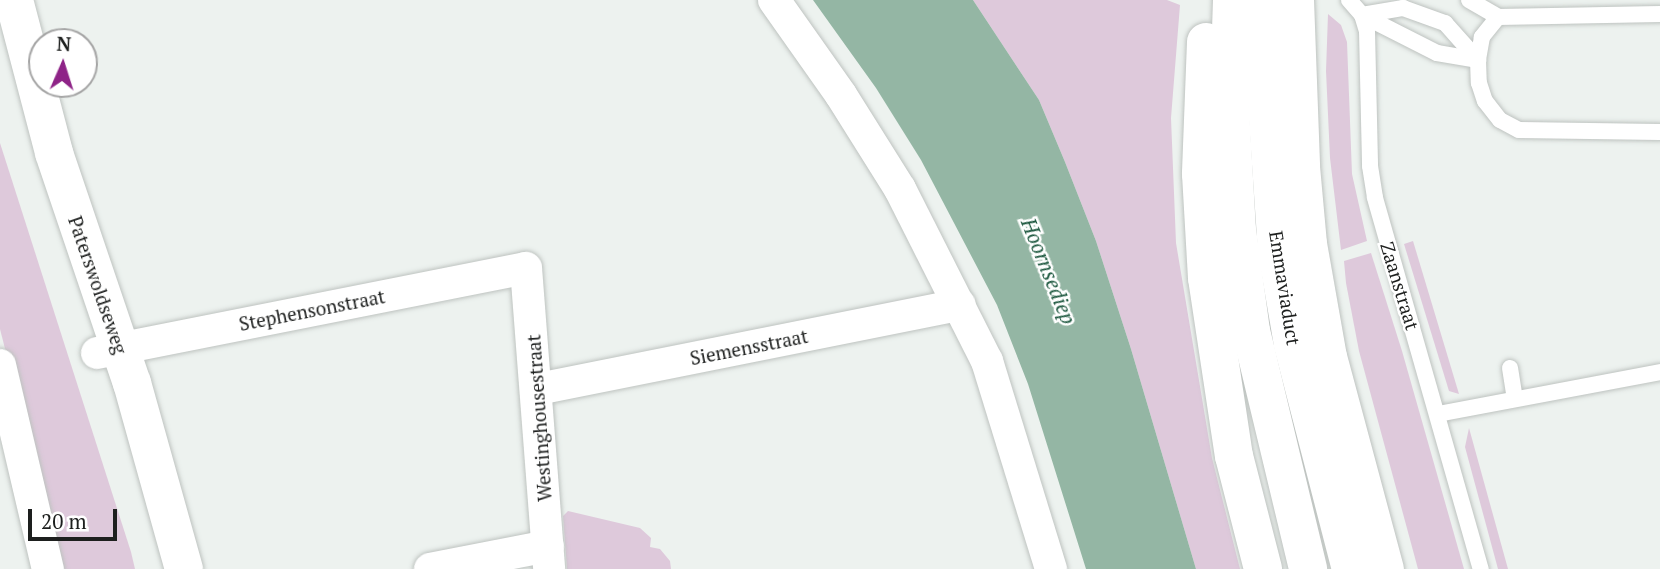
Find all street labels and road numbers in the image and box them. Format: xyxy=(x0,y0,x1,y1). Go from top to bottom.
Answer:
street label: Paterswoldseweg xyxy=(64,213,132,357)
street label: Emmaviaduct xyxy=(1265,229,1305,347)
street label: Zaanstraat xyxy=(1376,239,1424,333)
street label: Stephensonstraat xyxy=(237,285,387,335)
street label: Siemensstraat xyxy=(688,324,810,370)
street label: Westinghousestraat xyxy=(522,334,556,502)

